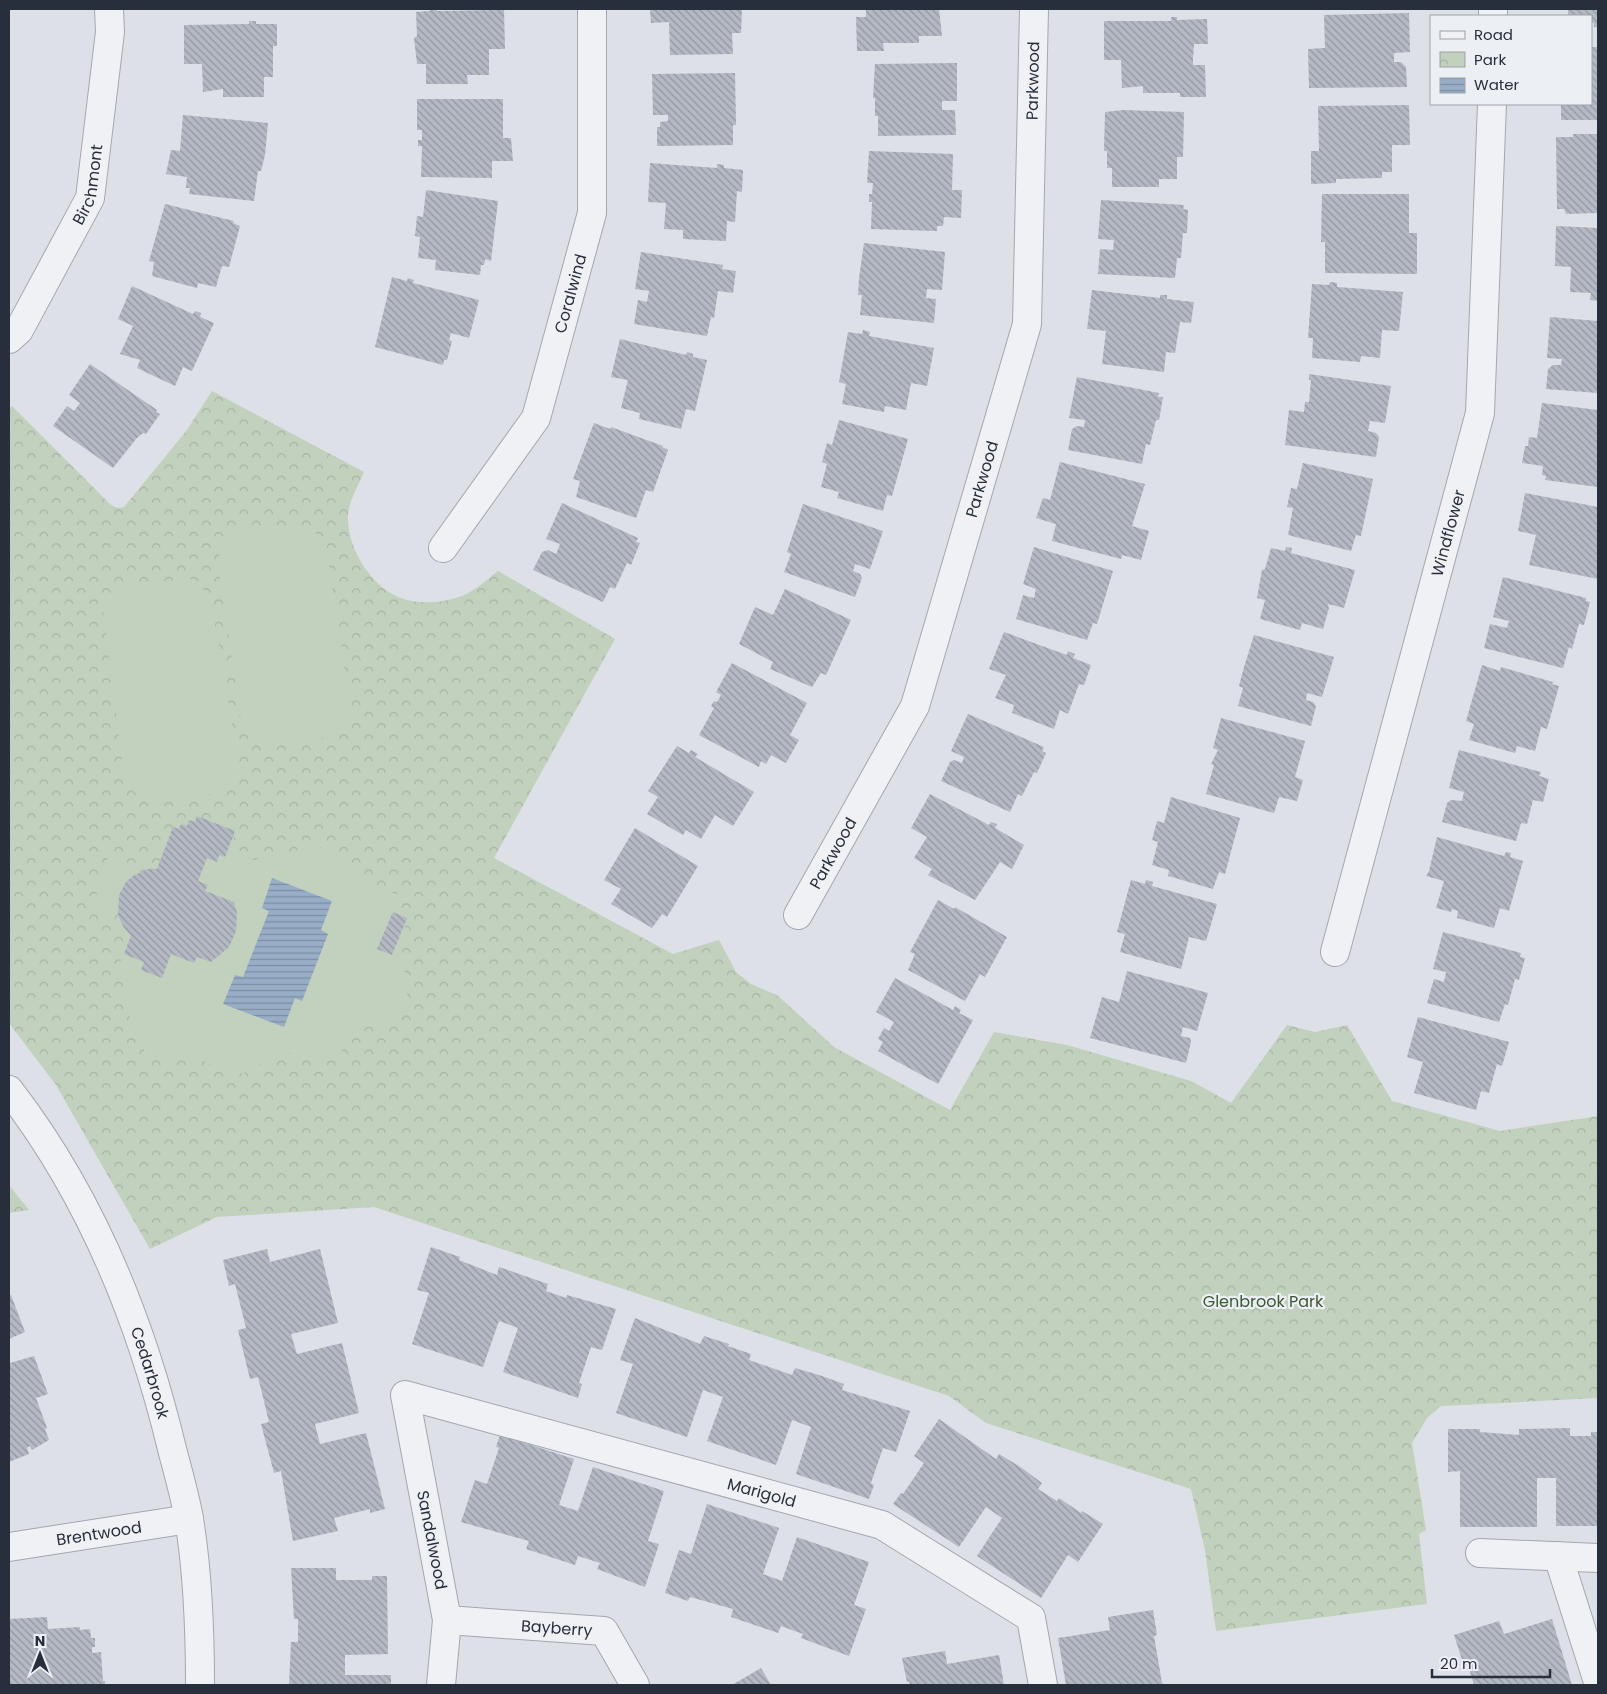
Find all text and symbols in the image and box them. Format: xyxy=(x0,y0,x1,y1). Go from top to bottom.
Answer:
legend xyxy=(1430,15,1592,105)
text: Road xyxy=(1474,24,1513,45)
street label: Parkwood xyxy=(1020,41,1045,120)
text: Park xyxy=(1474,49,1506,70)
text: Water xyxy=(1474,74,1520,95)
street label: Birchmont xyxy=(66,143,108,229)
street label: Coralwind xyxy=(548,251,592,336)
street label: Parkwood xyxy=(959,438,1004,520)
street label: Windflower xyxy=(1425,487,1470,579)
street label: Parkwood xyxy=(803,813,862,893)
park label: Glenbrook Park xyxy=(1203,1290,1324,1313)
street label: Cedarbrook xyxy=(125,1323,176,1422)
street label: Marigold xyxy=(725,1472,799,1513)
street label: Sandalwood xyxy=(411,1489,453,1591)
street label: Brentwood xyxy=(55,1515,143,1551)
street label: Bayberry xyxy=(520,1614,593,1642)
north arrow xyxy=(15,1629,65,1679)
text: N xyxy=(35,1631,45,1651)
scale bar xyxy=(1432,1646,1550,1678)
text: 20 m xyxy=(1440,1653,1478,1674)

